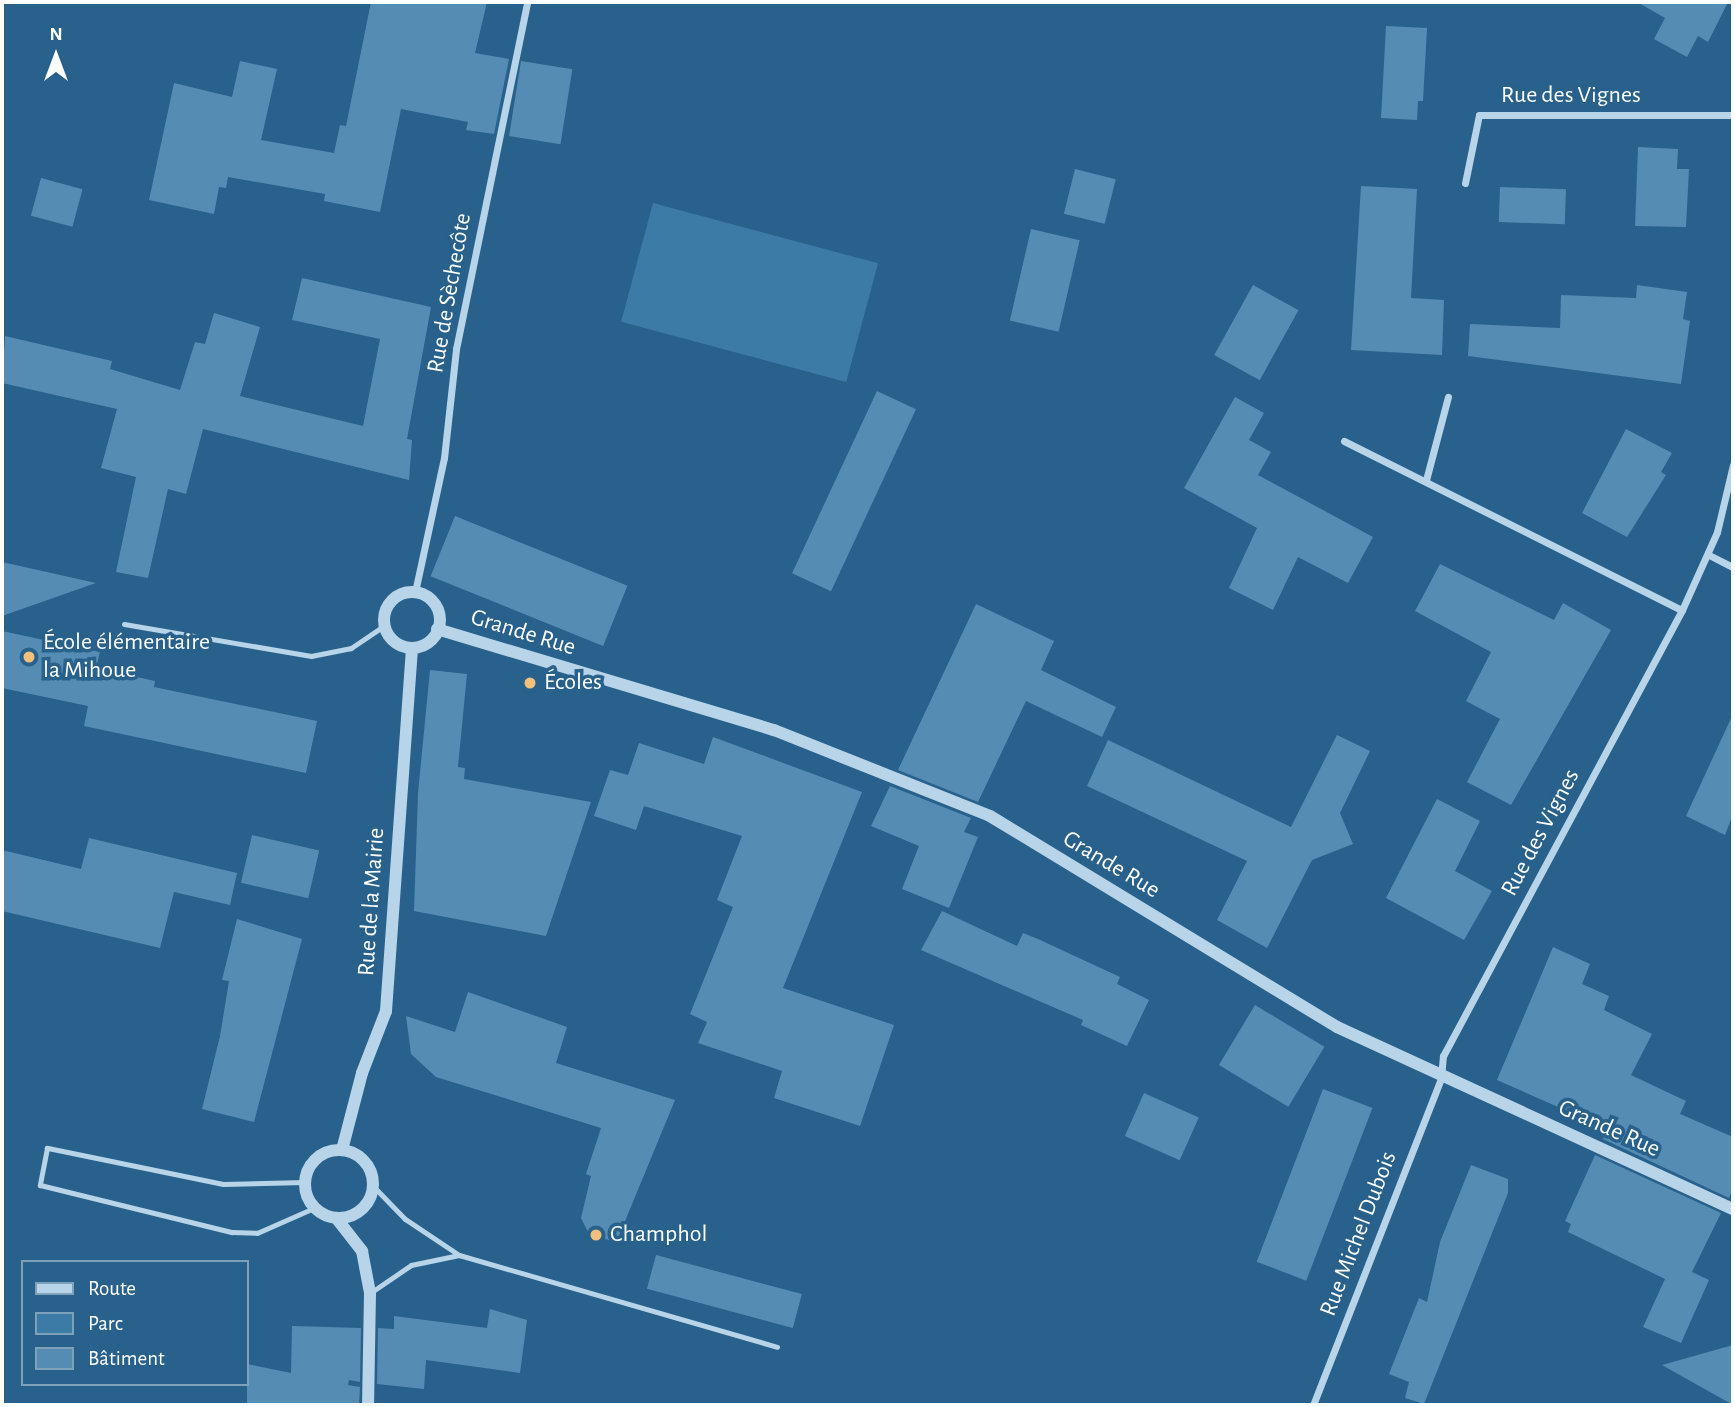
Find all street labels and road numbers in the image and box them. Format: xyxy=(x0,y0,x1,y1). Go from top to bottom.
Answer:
street label: Rue des Vignes xyxy=(1501,82,1641,110)
street label: Rue de Sèchecôte xyxy=(422,211,478,375)
street label: Grande Rue xyxy=(467,603,579,663)
street label: Rue des Vignes xyxy=(1495,765,1587,901)
street label: Grande Rue xyxy=(1057,825,1165,905)
street label: Rue de la Mairie xyxy=(352,827,392,977)
street label: Grande Rue xyxy=(1554,1094,1664,1164)
street label: Rue Michel Dubois xyxy=(1314,1148,1404,1320)

